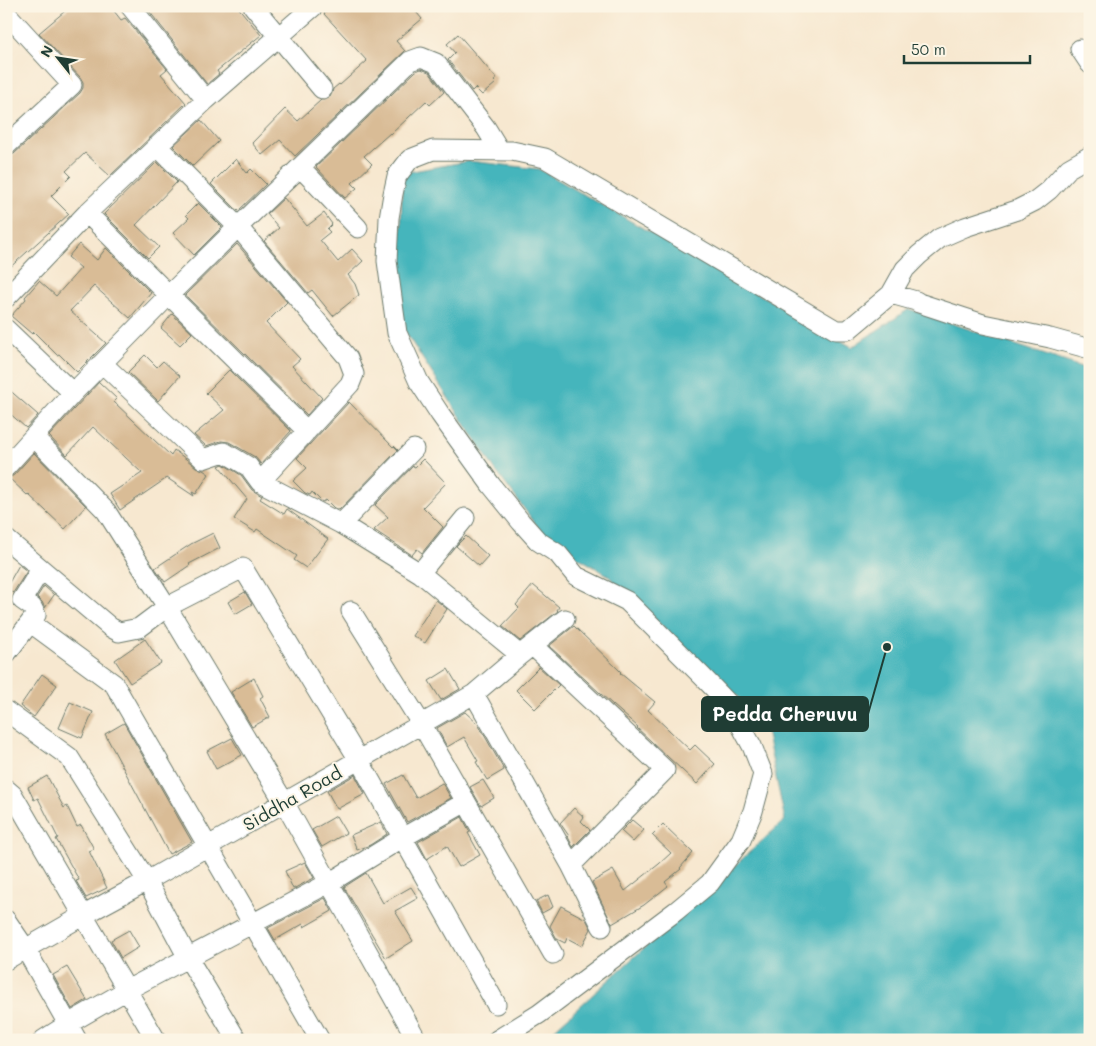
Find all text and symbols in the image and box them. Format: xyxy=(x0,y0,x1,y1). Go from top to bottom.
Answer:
north arrow xyxy=(32,32,82,82)
scale bar xyxy=(904,32,1030,64)
text: 50 m xyxy=(911,39,946,59)
text: N xyxy=(35,42,57,61)
callout: Pedda Cheruvu xyxy=(702,697,868,731)
text: Pedda Cheruvu xyxy=(712,701,858,726)
street label: Siddha Road xyxy=(238,760,346,836)

